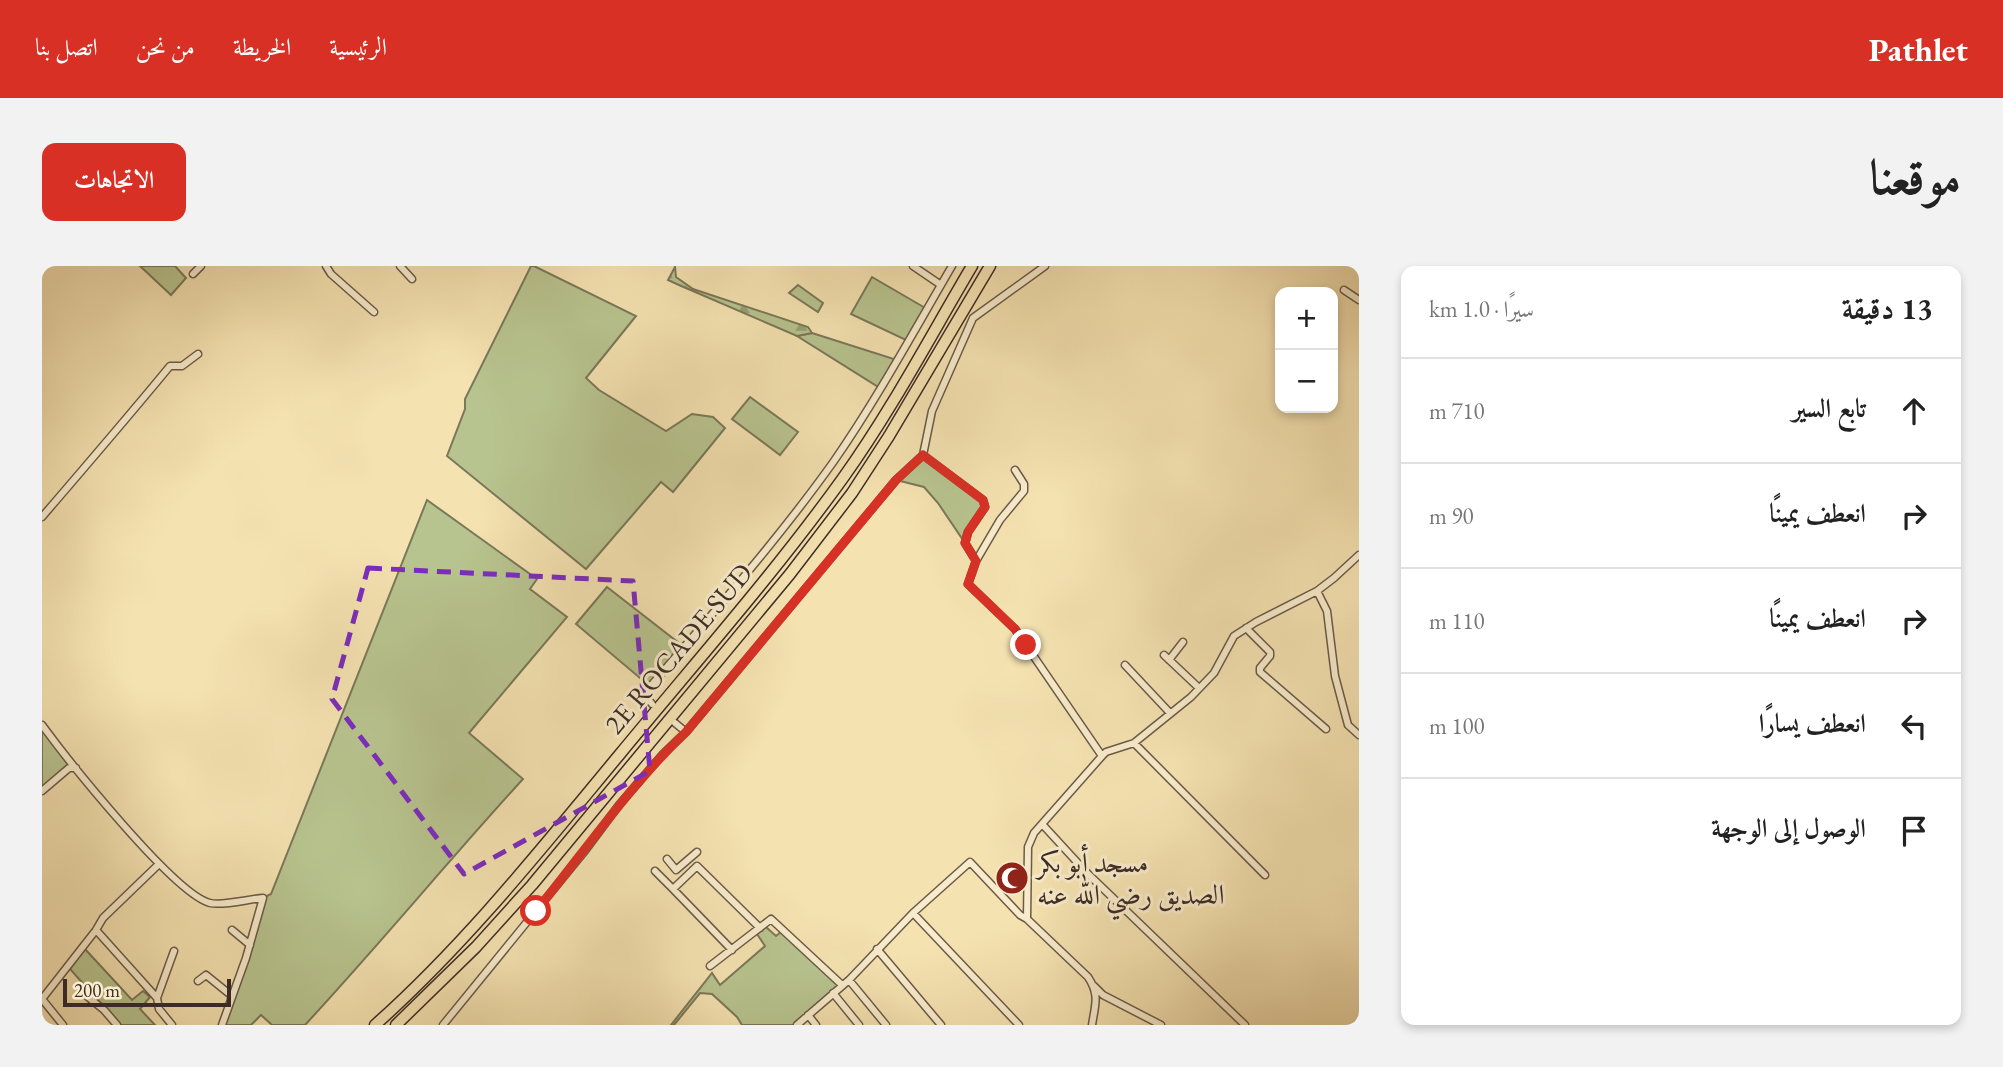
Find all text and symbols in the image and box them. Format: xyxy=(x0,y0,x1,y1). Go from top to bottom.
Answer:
text: Pathlet xyxy=(1869,28,1968,71)
text: اتصل بنا xyxy=(35,31,98,62)
text: من نحن xyxy=(136,31,195,62)
text: الخريطة xyxy=(233,31,291,62)
text: الرئيسية xyxy=(329,31,387,62)
button: الاتجاهات xyxy=(42,143,186,221)
text: موقعنا xyxy=(1869,145,1961,209)
map controls xyxy=(1275,287,1338,413)
button: + xyxy=(1275,287,1338,350)
text: 13 دقيقة xyxy=(1842,289,1933,328)
text: سيرًا · 1.0 km xyxy=(1429,294,1534,324)
button: − xyxy=(1275,350,1338,413)
text: تابع السير xyxy=(1792,391,1866,425)
icon: ahead xyxy=(1895,392,1933,430)
text: 710 m xyxy=(1429,396,1485,426)
text: انعطف يمينًا xyxy=(1769,496,1866,530)
icon: right xyxy=(1895,497,1933,535)
text: 90 m xyxy=(1429,501,1474,531)
street label: 2E ROCADE SUD xyxy=(596,555,760,741)
text: انعطف يمينًا xyxy=(1769,601,1866,635)
icon: right xyxy=(1895,602,1933,640)
text: 110 m xyxy=(1429,606,1485,636)
route end xyxy=(1010,629,1041,660)
text: انعطف يسارًا xyxy=(1759,706,1866,740)
icon: left xyxy=(1895,707,1933,745)
text: 100 m xyxy=(1429,711,1485,741)
text: الوصول إلى الوجهة xyxy=(1711,811,1866,845)
icon: arrive xyxy=(1895,812,1933,850)
place label: مسجد أبو بكر الصديق رضي الله عنه xyxy=(1034,843,1225,921)
mosque icon: مسجد أبو بكر الصديق رضي الله عنه xyxy=(993,859,1031,897)
route start xyxy=(520,895,551,926)
scale bar xyxy=(63,976,231,1008)
text: 200 m xyxy=(74,978,120,1003)

